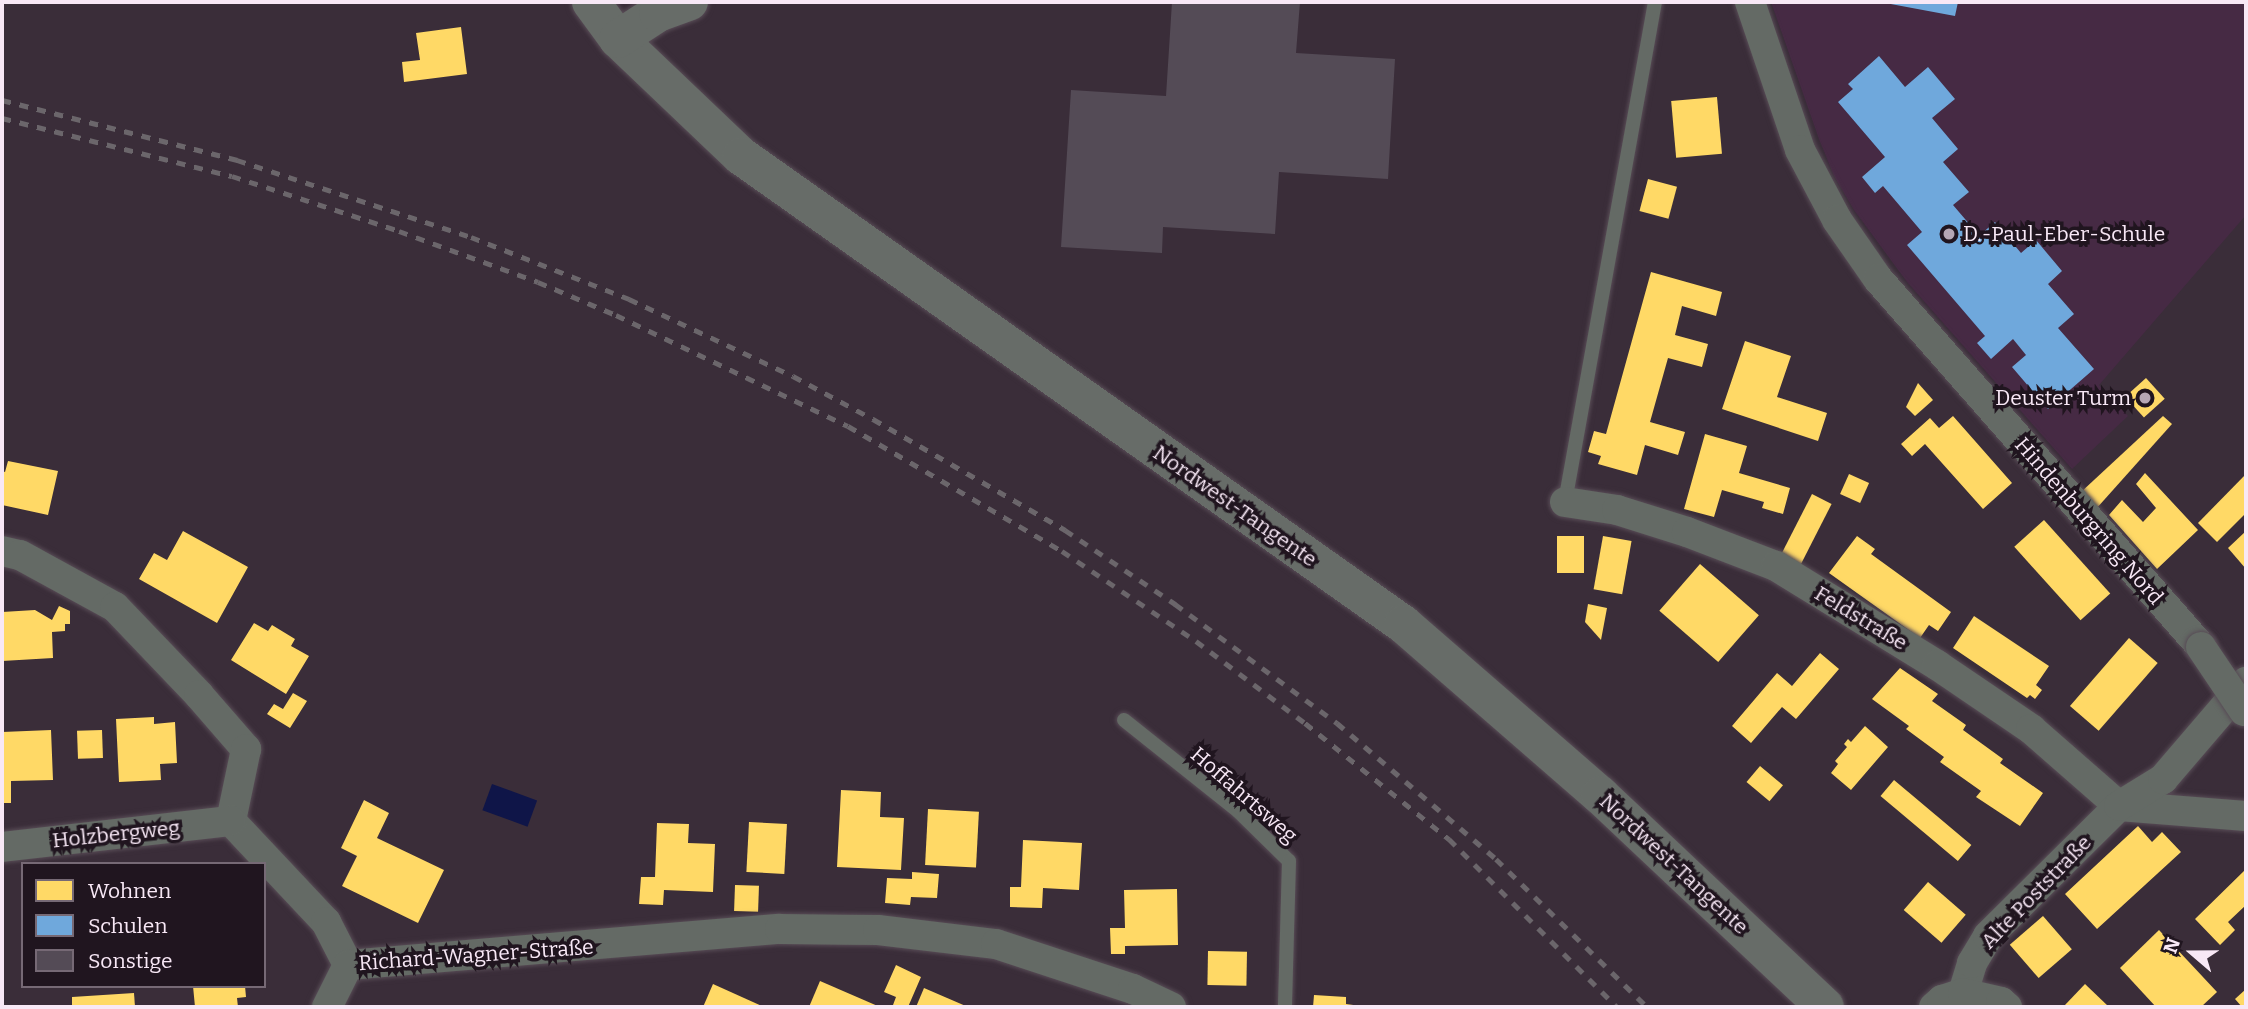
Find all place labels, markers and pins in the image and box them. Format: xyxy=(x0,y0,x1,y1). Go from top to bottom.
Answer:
place label: D.-Paul-Eber-Schule xyxy=(1963,221,2165,247)
marker: D.-Paul-Eber-Schule xyxy=(1941,226,1957,242)
place label: Deuster Turm xyxy=(1995,385,2131,411)
marker: Deuster Turm xyxy=(2137,390,2153,406)

